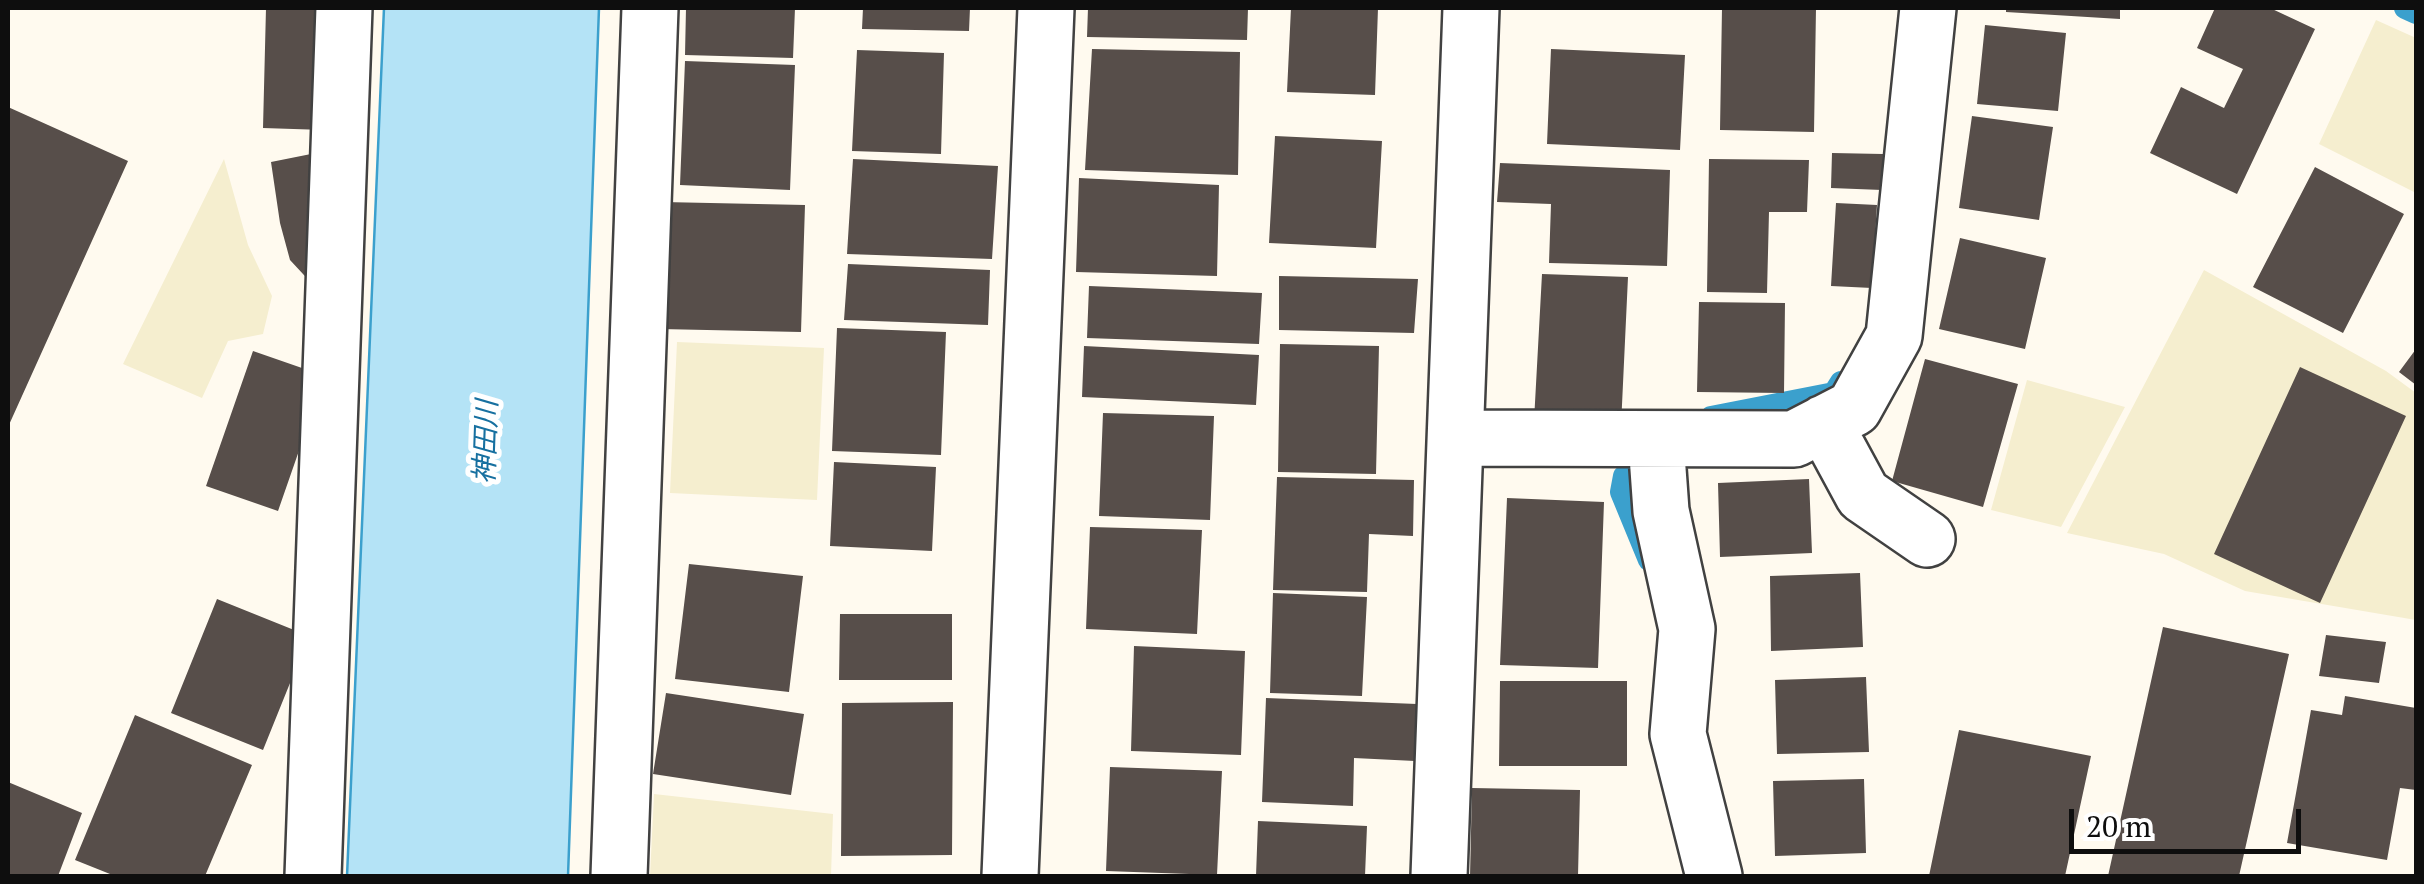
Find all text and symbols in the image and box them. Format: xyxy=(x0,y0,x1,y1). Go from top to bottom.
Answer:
water label: 神田川 xyxy=(469,399,505,485)
scale bar xyxy=(2074,789,2306,851)
text: 20 m xyxy=(2086,806,2151,846)

